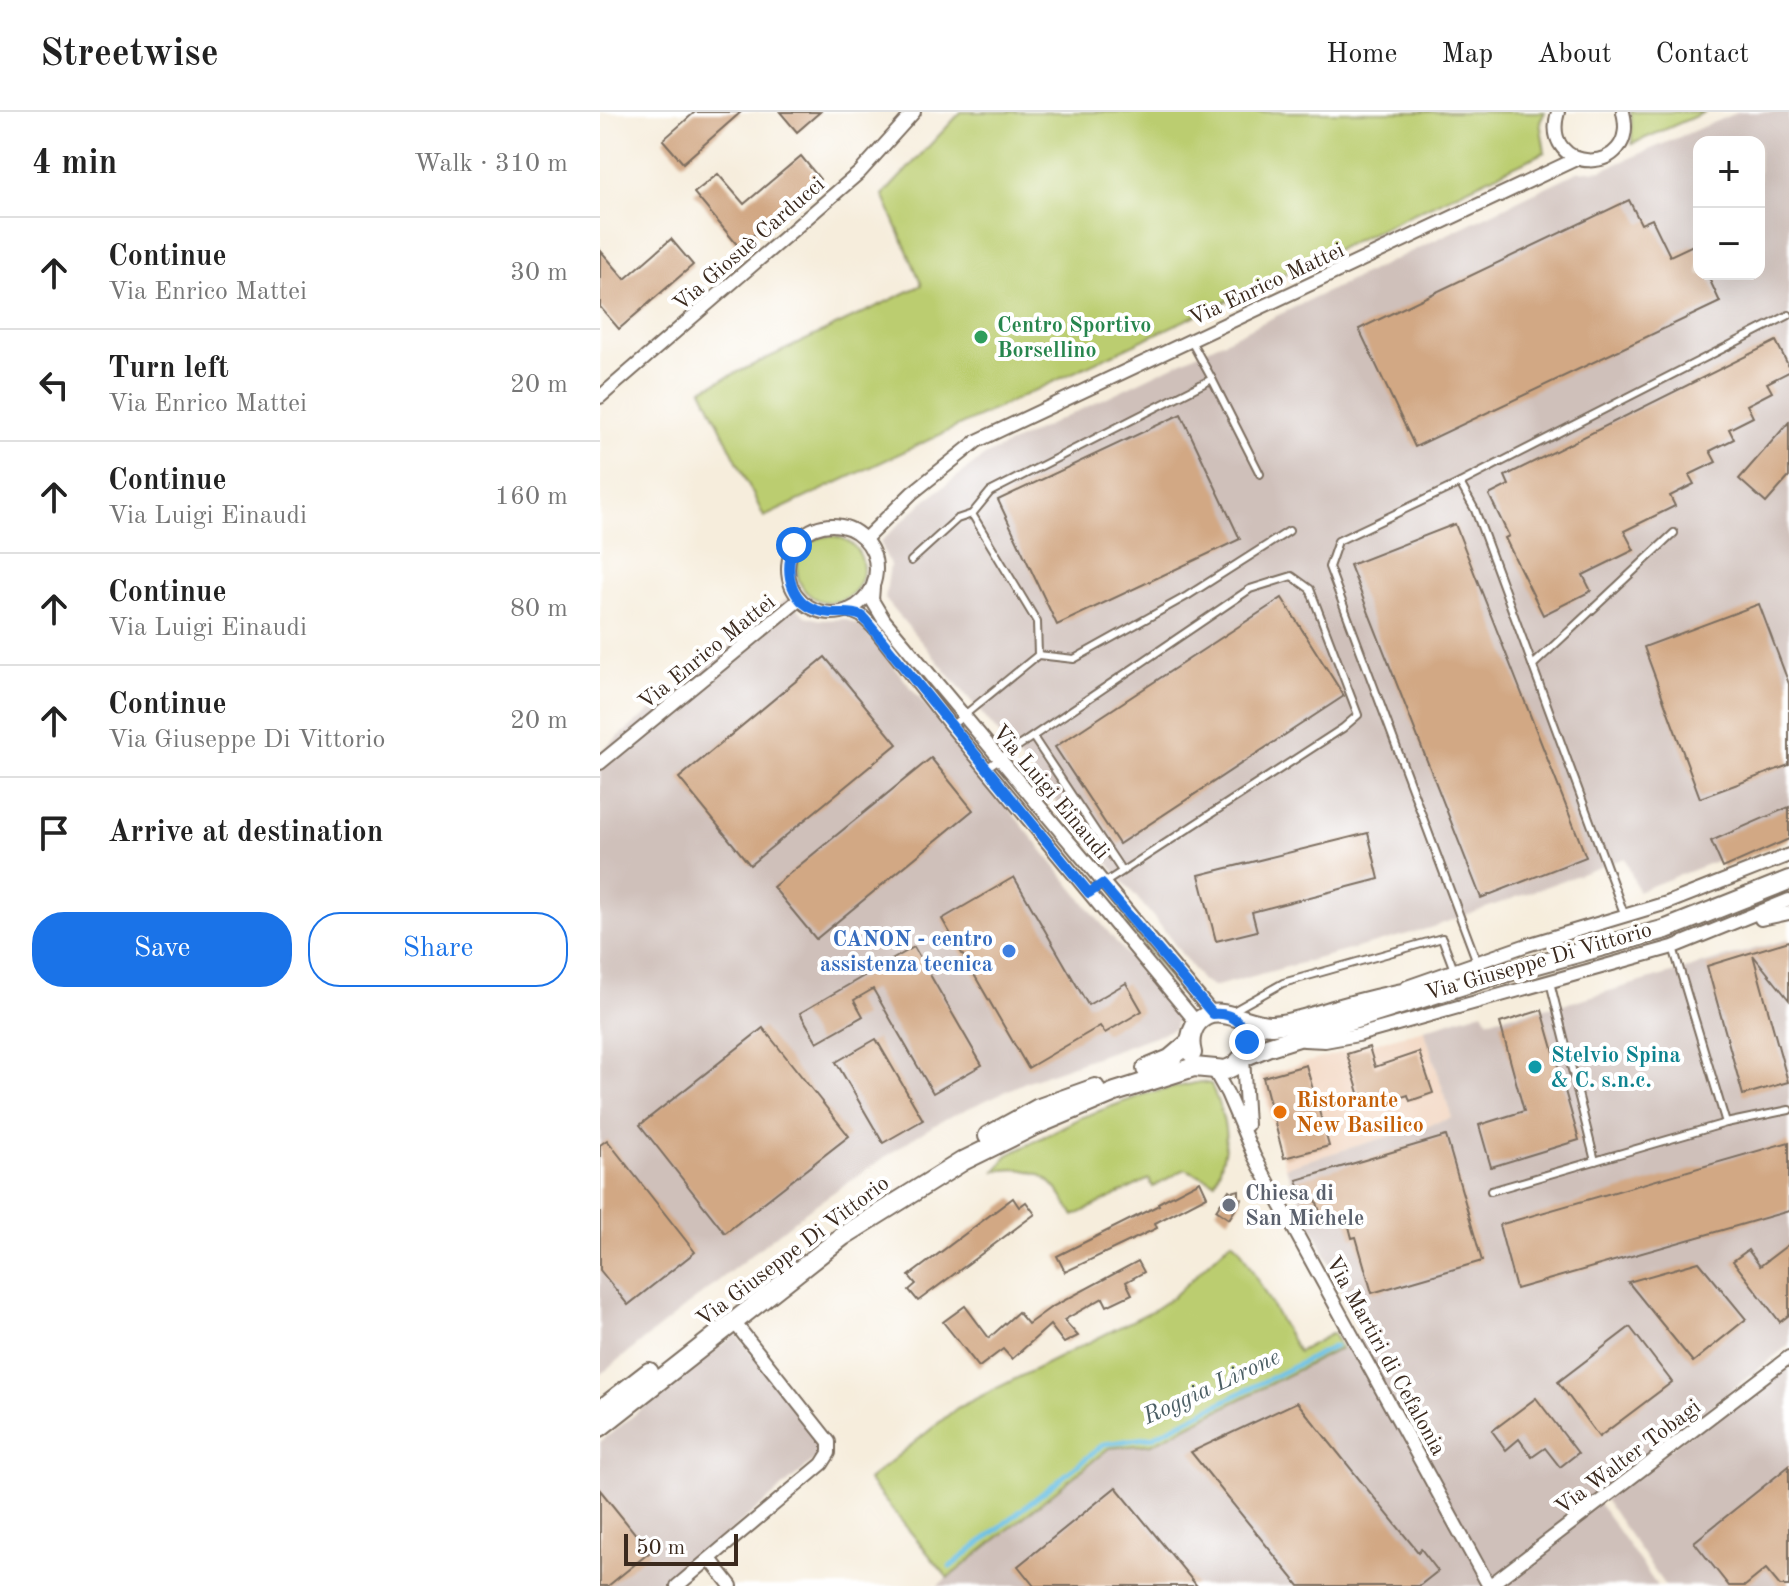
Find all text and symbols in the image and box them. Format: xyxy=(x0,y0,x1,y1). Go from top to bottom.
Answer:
text: Streetwise xyxy=(40,36,219,74)
text: Home xyxy=(1326,41,1397,69)
text: Map xyxy=(1441,41,1493,69)
text: About xyxy=(1537,41,1612,69)
text: Contact xyxy=(1656,41,1749,69)
map controls xyxy=(1693,136,1765,280)
button: + xyxy=(1693,136,1765,208)
text: 4 min xyxy=(32,147,117,181)
text: Walk · 310 m xyxy=(414,151,568,177)
street label: Via Giosuè Carducci xyxy=(670,173,829,316)
button: − xyxy=(1693,208,1765,280)
street label: Via Enrico Mattei xyxy=(1186,239,1348,330)
text: Continue xyxy=(108,242,227,272)
icon: ahead xyxy=(32,251,76,295)
text: 30 m xyxy=(510,260,568,286)
text: Via Enrico Mattei xyxy=(108,279,307,305)
place label: Centro Sportivo Borsellino xyxy=(997,315,1151,362)
marker: Centro Sportivo Borsellino xyxy=(972,328,990,346)
text: Turn left xyxy=(108,354,229,384)
icon: left xyxy=(32,363,76,407)
text: 20 m xyxy=(510,372,568,398)
text: Via Enrico Mattei xyxy=(108,391,307,417)
text: Continue xyxy=(108,466,227,496)
icon: ahead xyxy=(32,475,76,519)
text: 160 m xyxy=(495,484,568,510)
text: Via Luigi Einaudi xyxy=(108,503,307,529)
route start xyxy=(776,527,812,563)
text: Continue xyxy=(108,578,227,608)
icon: ahead xyxy=(32,587,76,631)
street label: Via Enrico Mattei xyxy=(635,591,780,714)
text: 80 m xyxy=(510,596,568,622)
text: Via Luigi Einaudi xyxy=(108,615,307,641)
text: Continue xyxy=(108,690,227,720)
icon: ahead xyxy=(32,699,76,743)
text: 20 m xyxy=(510,708,568,734)
street label: Via Luigi Einaudi xyxy=(988,721,1113,864)
text: Via Giuseppe Di Vittorio xyxy=(108,727,385,753)
icon: arrive xyxy=(32,811,76,855)
text: Arrive at destination xyxy=(108,818,383,848)
button: Save xyxy=(32,912,292,987)
button: Share xyxy=(308,912,568,987)
street label: Via Giuseppe Di Vittorio xyxy=(1423,919,1654,1005)
place label: CANON - centro assistenza tecnica xyxy=(820,929,993,976)
marker: CANON - centro assistenza tecnica xyxy=(1000,942,1018,960)
route end xyxy=(1229,1024,1265,1060)
place label: Stelvio Spina & C. s.n.c. xyxy=(1551,1045,1681,1092)
marker: Stelvio Spina & C. s.n.c. xyxy=(1526,1058,1544,1076)
place label: Ristorante New Basilico xyxy=(1296,1090,1424,1137)
marker: Ristorante New Basilico xyxy=(1271,1103,1289,1121)
street label: Via Giuseppe Di Vittorio xyxy=(693,1172,894,1331)
place label: Chiesa di San Michele xyxy=(1245,1183,1364,1230)
marker: Chiesa di San Michele xyxy=(1220,1196,1238,1214)
street label: Via Martiri di Cefalonia xyxy=(1321,1253,1449,1459)
water label: Roggia Lirone xyxy=(1139,1346,1284,1430)
street label: Via Walter Tobagi xyxy=(1551,1396,1705,1519)
scale bar xyxy=(624,1530,738,1566)
text: 50 m xyxy=(636,1537,685,1559)

